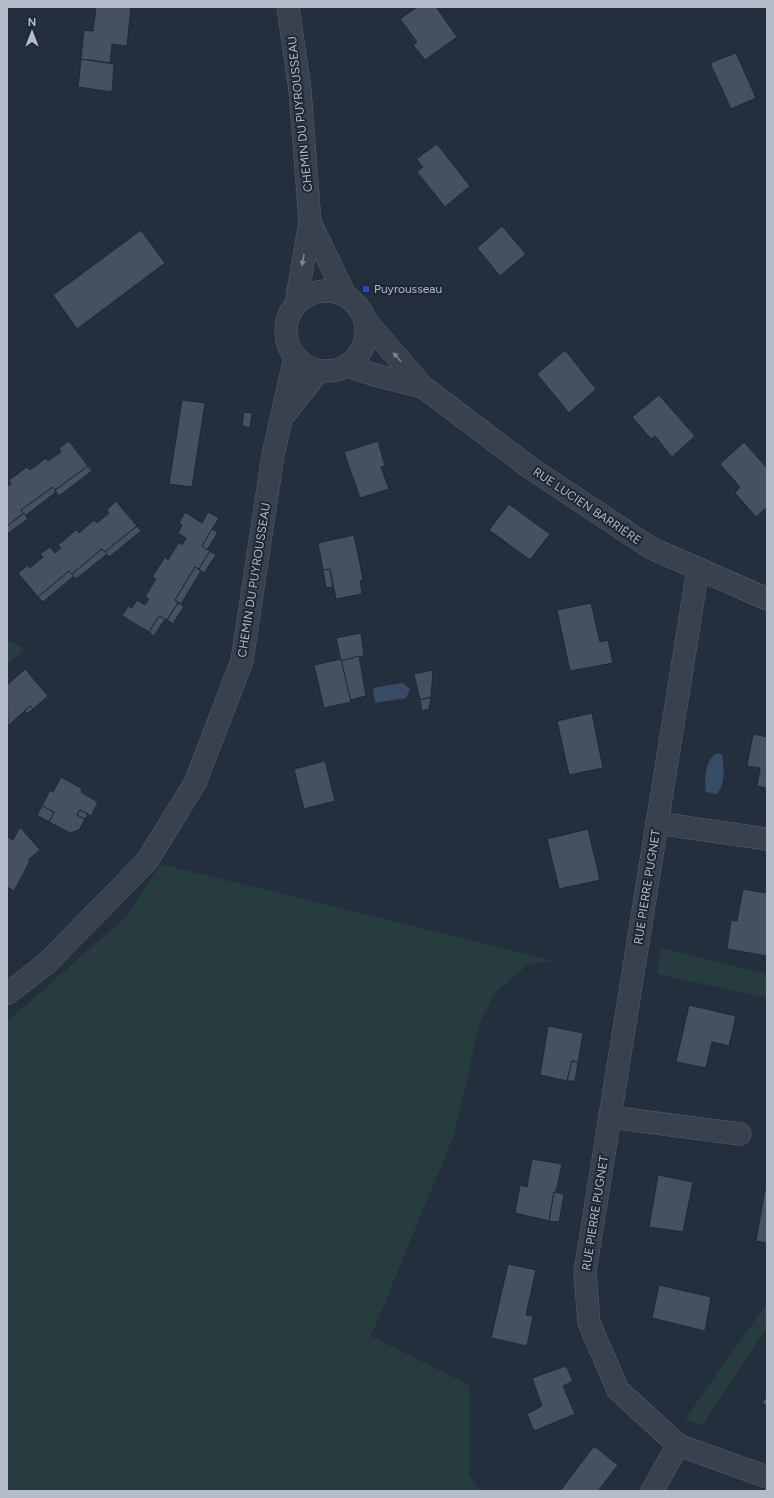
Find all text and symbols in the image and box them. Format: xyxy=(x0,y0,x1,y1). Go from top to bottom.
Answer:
north arrow xyxy=(12,12,52,52)
text: N xyxy=(28,16,36,29)
street label: CHEMIN DU PUYROUSSEAU xyxy=(285,35,315,193)
one-way arrow xyxy=(300,254,306,266)
place label: Puyrousseau xyxy=(374,282,442,296)
marker: Puyrousseau xyxy=(361,284,371,294)
one-way arrow xyxy=(393,352,402,362)
street label: RUE LUCIEN BARRIÈRE xyxy=(530,465,644,547)
street label: CHEMIN DU PUYROUSSEAU xyxy=(235,502,273,658)
street label: RUE PIERRE PUGNET xyxy=(631,828,663,945)
street label: RUE PIERRE PUGNET xyxy=(579,1154,611,1271)

